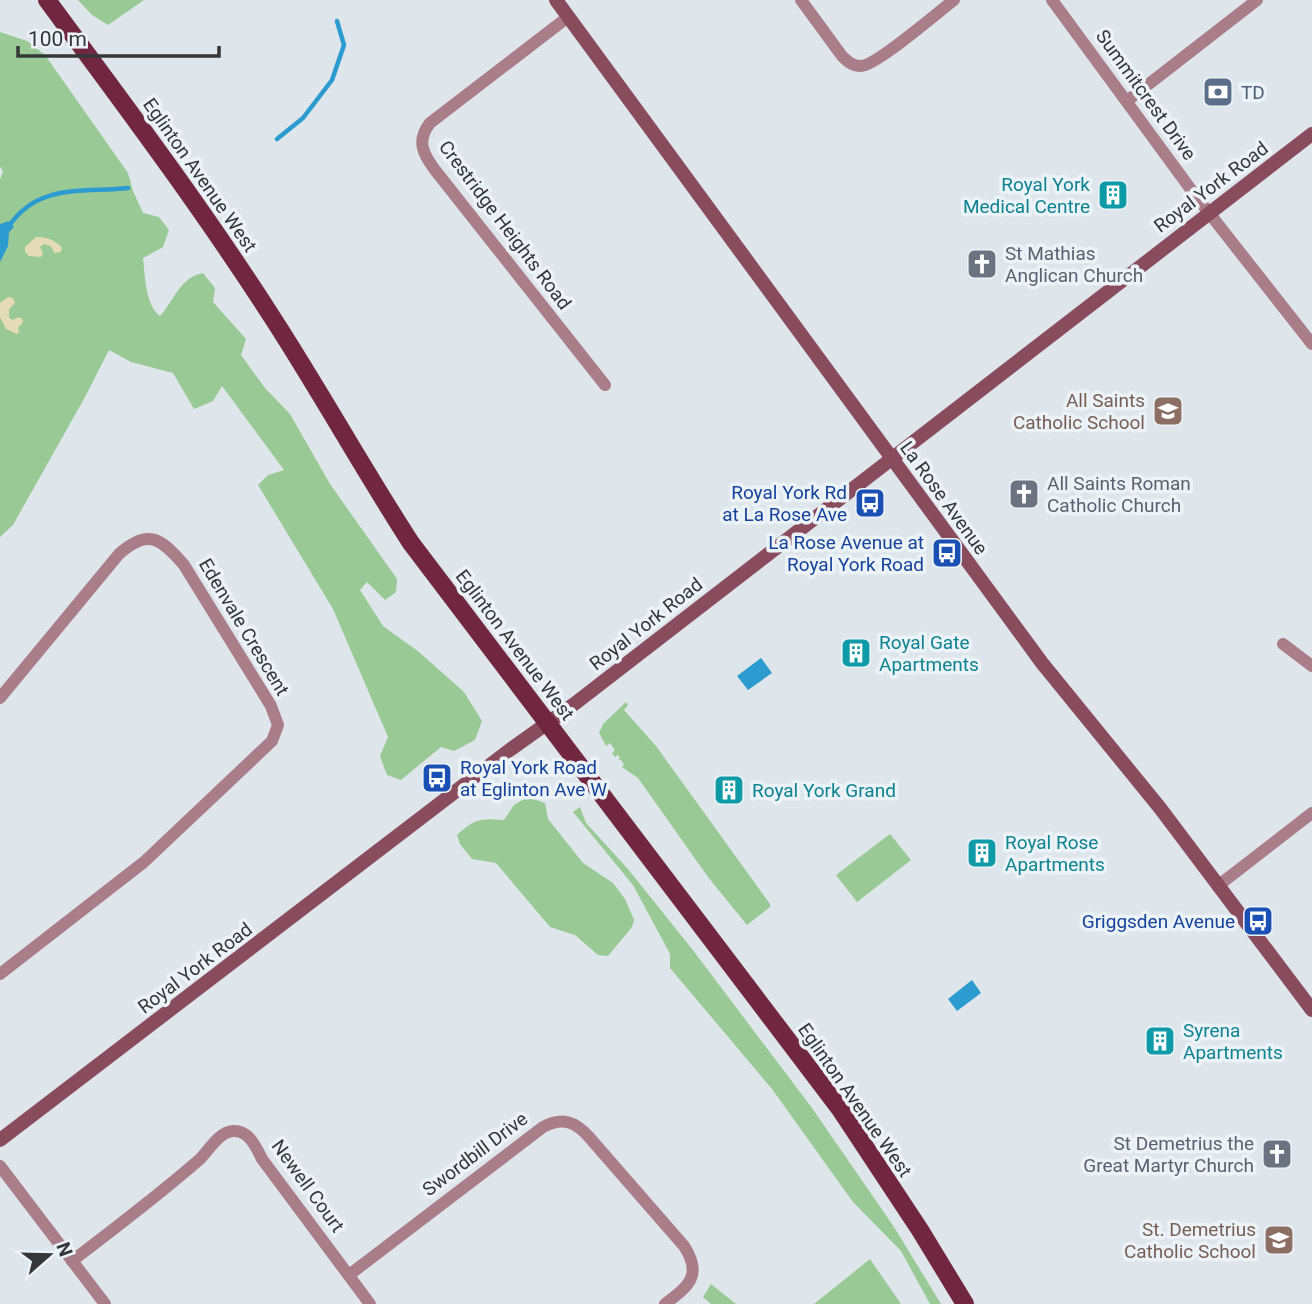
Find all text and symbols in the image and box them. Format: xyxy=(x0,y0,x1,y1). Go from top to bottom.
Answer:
scale bar xyxy=(18,14,219,58)
street label: Summitcrest Drive xyxy=(1091,25,1201,165)
text: 100 m xyxy=(28,27,87,51)
bank icon: TD xyxy=(1201,75,1235,109)
place label: TD xyxy=(1241,81,1265,104)
street label: Eglinton Avenue West xyxy=(138,94,262,256)
street label: Crestridge Heights Road xyxy=(434,136,576,314)
street label: Royal York Road xyxy=(1149,137,1273,237)
place label: Royal York Medical Centre xyxy=(963,173,1090,218)
building icon: Royal York Medical Centre xyxy=(1096,178,1130,212)
place label: St Mathias Anglican Church xyxy=(1005,242,1143,287)
church icon: St Mathias Anglican Church xyxy=(965,247,999,281)
place label: All Saints Catholic School xyxy=(1013,389,1145,434)
school or university icon: All Saints Catholic School xyxy=(1151,394,1185,428)
street label: La Rose Avenue xyxy=(895,437,993,559)
place label: All Saints Roman Catholic Church xyxy=(1047,472,1191,517)
church icon: All Saints Roman Catholic Church xyxy=(1007,477,1041,511)
place label: Royal York Rd at La Rose Ave xyxy=(722,481,847,526)
bus stop icon: Royal York Rd at La Rose Ave xyxy=(853,486,887,520)
place label: La Rose Avenue at Royal York Road xyxy=(768,531,924,576)
bus stop icon: La Rose Avenue at Royal York Road xyxy=(930,536,964,570)
street label: Edenvale Crescent xyxy=(194,554,294,700)
street label: Eglinton Avenue West xyxy=(451,565,579,725)
street label: Royal York Road xyxy=(585,573,707,675)
place label: Royal Gate Apartments xyxy=(879,631,979,676)
building icon: Royal Gate Apartments xyxy=(839,636,873,670)
place label: Royal York Road at Eglinton Ave W xyxy=(460,756,607,801)
bus stop icon: Royal York Road at Eglinton Ave W xyxy=(420,761,454,795)
building icon: Royal York Grand xyxy=(712,773,746,807)
place label: Royal York Grand xyxy=(752,779,896,802)
place label: Royal Rose Apartments xyxy=(1005,831,1105,876)
building icon: Royal Rose Apartments xyxy=(965,836,999,870)
bus stop icon: Griggsden Avenue xyxy=(1241,904,1275,938)
place label: Griggsden Avenue xyxy=(1082,910,1235,933)
street label: Royal York Road xyxy=(133,918,257,1018)
street label: Eglinton Avenue West xyxy=(793,1019,917,1181)
place label: Syrena Apartments xyxy=(1183,1019,1283,1064)
building icon: Syrena Apartments xyxy=(1143,1024,1177,1058)
street label: Swordbill Drive xyxy=(418,1107,532,1201)
place label: St Demetrius the Great Martyr Church xyxy=(1083,1132,1254,1177)
street label: Newell Court xyxy=(267,1135,349,1237)
church icon: St Demetrius the Great Martyr Church xyxy=(1260,1137,1294,1171)
place label: St. Demetrius Catholic School xyxy=(1124,1218,1256,1263)
north arrow xyxy=(14,1220,84,1290)
school or university icon: St. Demetrius Catholic School xyxy=(1262,1223,1296,1257)
text: N xyxy=(51,1239,78,1260)

